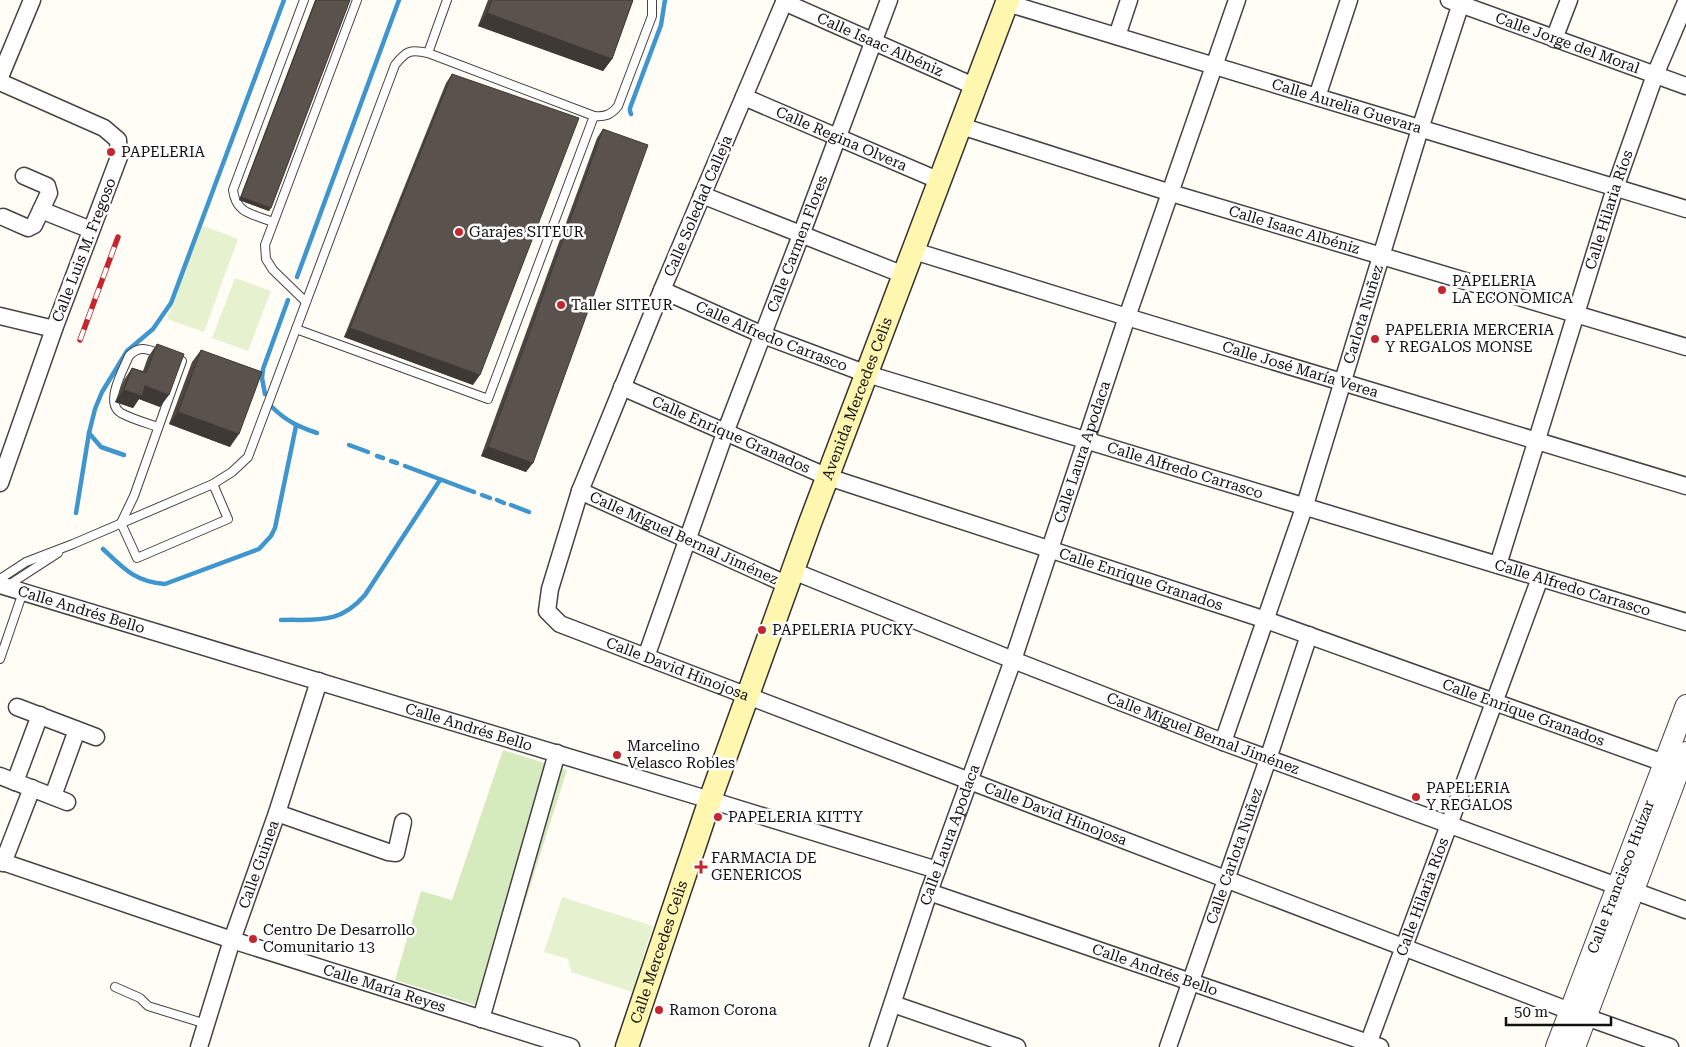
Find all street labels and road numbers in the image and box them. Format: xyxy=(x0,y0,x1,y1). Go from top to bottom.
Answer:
street label: Calle Isaac Albéniz xyxy=(814,9,946,80)
street label: Calle Jorge del Moral xyxy=(1493,9,1642,78)
street label: Calle Aurelia Guevara xyxy=(1270,75,1424,137)
street label: Calle Regina Olvera xyxy=(773,103,910,175)
street label: Calle Soledad Calleja xyxy=(660,133,736,279)
street label: Calle Hilaria Ríos xyxy=(1581,148,1637,272)
street label: Calle Carmen Flores xyxy=(763,173,831,315)
street label: Calle Luis M. Fregoso xyxy=(48,175,120,325)
street label: Calle Isaac Albéniz xyxy=(1226,202,1362,258)
street label: Carlota Nuñez xyxy=(1340,263,1387,366)
street label: Calle Alfredo Carrasco xyxy=(693,297,850,375)
street label: Avenida Mercedes Celis xyxy=(818,315,896,482)
street label: Calle José María Verea xyxy=(1220,337,1381,401)
street label: Calle Laura Apodaca xyxy=(1050,379,1114,525)
street label: Calle Enrique Granados xyxy=(649,392,813,477)
street label: Calle Alfredo Carrasco xyxy=(1105,438,1265,502)
street label: Calle Miguel Bernal Jiménez xyxy=(587,488,781,588)
street label: Calle Enrique Granados xyxy=(1057,544,1225,614)
street label: Calle Alfredo Carrasco xyxy=(1492,556,1653,620)
street label: Calle Andrés Bello xyxy=(16,582,147,637)
street label: Calle David Hinojosa xyxy=(603,633,752,705)
street label: Calle Enrique Granados xyxy=(1440,675,1607,750)
street label: Calle Miguel Bernal Jiménez xyxy=(1104,688,1302,778)
street label: Calle Andrés Bello xyxy=(403,699,535,755)
street label: Calle Laura Apodaca xyxy=(916,762,983,908)
street label: Calle David Hinojosa xyxy=(982,778,1130,849)
street label: Calle Carlota Nuñez xyxy=(1202,786,1266,927)
street label: Calle Francisco Huízar xyxy=(1583,798,1658,956)
street label: Calle Guinea xyxy=(235,818,283,911)
street label: Calle Hilaria Ríos xyxy=(1392,835,1452,959)
street label: Calle Mercedes Celis xyxy=(626,878,691,1026)
street label: Calle Andrés Bello xyxy=(1090,940,1220,1000)
street label: Calle María Reyes xyxy=(321,960,448,1016)

